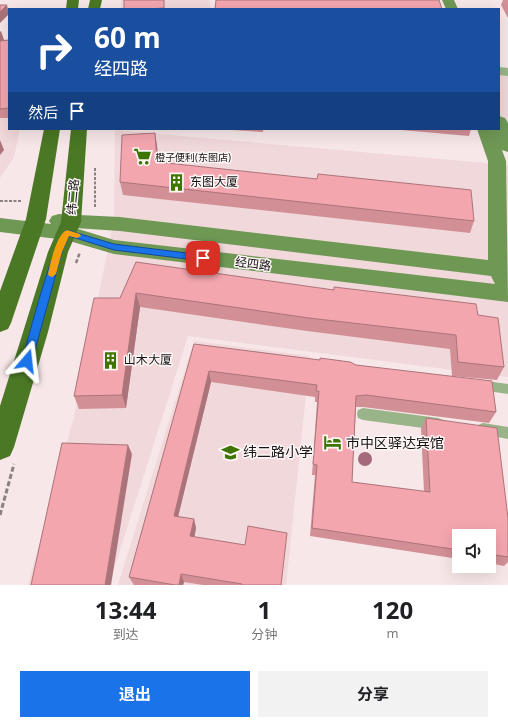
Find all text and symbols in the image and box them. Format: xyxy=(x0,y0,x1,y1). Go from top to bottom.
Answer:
text: 60 m xyxy=(94,18,161,56)
icon: right xyxy=(28,24,80,76)
text: 经四路 xyxy=(94,56,148,80)
icon: arrive xyxy=(66,100,88,122)
text: 然后 xyxy=(28,102,58,122)
supermarket icon: 橙子便利(东图店) xyxy=(132,147,152,167)
place label: 橙子便利(东图店) xyxy=(155,150,231,164)
building icon: 东图大厦 xyxy=(167,172,187,192)
place label: 东图大厦 xyxy=(190,173,238,190)
street label: 纬二路 xyxy=(62,178,83,216)
pin xyxy=(186,241,220,275)
icon: arrive xyxy=(192,247,214,269)
street label: 经四路 xyxy=(234,253,272,274)
position arrow xyxy=(6.0,340,48.0,382)
building icon: 山木大厦 xyxy=(101,350,121,370)
place label: 山木大厦 xyxy=(124,351,172,368)
hotel icon: 市中区驿达宾馆 xyxy=(323,433,343,453)
place label: 市中区驿达宾馆 xyxy=(346,433,444,452)
school or university icon: 纬二路小学 xyxy=(220,442,240,462)
place label: 纬二路小学 xyxy=(243,442,313,461)
map controls xyxy=(452,529,496,573)
button: sound xyxy=(452,529,496,573)
text: 13:44 xyxy=(95,593,157,626)
text: 1 xyxy=(257,593,271,626)
text: 120 xyxy=(372,593,413,626)
text: m xyxy=(387,624,399,642)
text: 到达 xyxy=(113,625,139,643)
text: 分钟 xyxy=(251,625,277,643)
button: 退出 xyxy=(20,671,250,717)
button: 分享 xyxy=(258,671,488,717)

